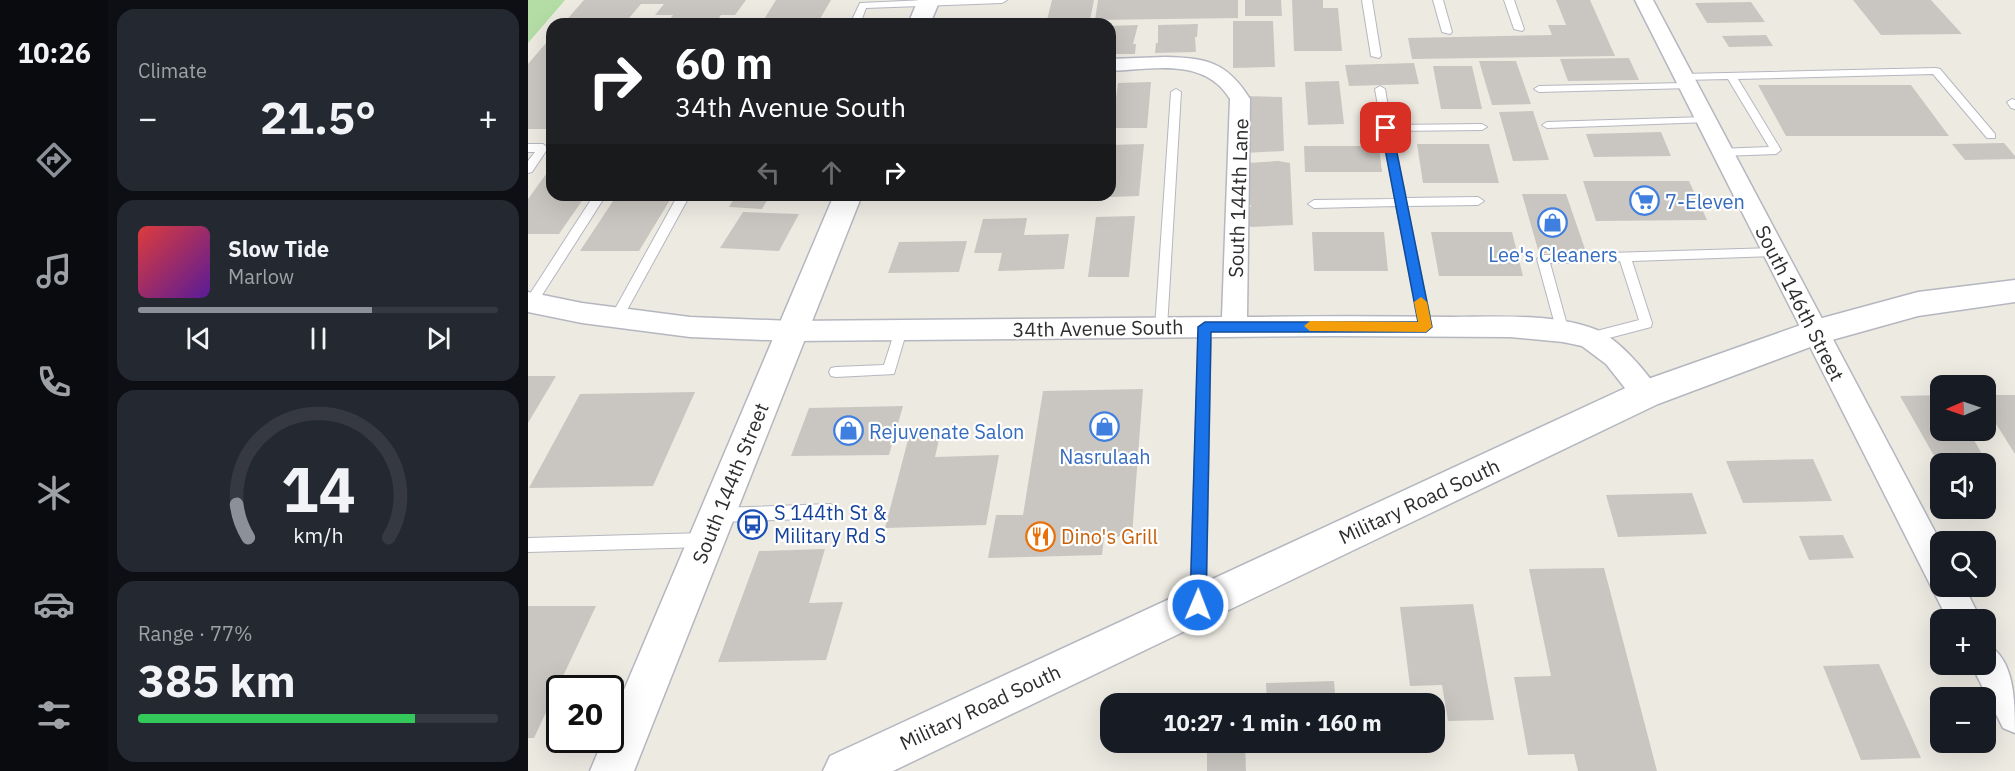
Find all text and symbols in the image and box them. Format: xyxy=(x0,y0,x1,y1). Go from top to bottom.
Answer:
text: 10:26 xyxy=(17,35,91,70)
text: 60 m xyxy=(675,36,773,91)
icon: right xyxy=(576,42,654,120)
text: Climate xyxy=(138,57,207,84)
text: 21.5° xyxy=(260,88,376,146)
text: 34th Avenue South xyxy=(675,89,906,124)
text: − xyxy=(138,96,158,139)
text: + xyxy=(478,96,498,139)
pin xyxy=(1360,102,1411,153)
icon: arrive xyxy=(1369,111,1402,144)
street label: South 144th Lane xyxy=(1222,118,1254,278)
icon: directions xyxy=(33,139,75,181)
icon: left xyxy=(752,156,785,189)
icon: ahead xyxy=(815,156,848,189)
icon: right xyxy=(878,156,911,189)
supermarket icon: 7-Eleven xyxy=(1628,185,1660,217)
place label: 7-Eleven xyxy=(1665,188,1745,215)
shop icon: Lee's Cleaners xyxy=(1537,207,1569,239)
street label: South 146th Street xyxy=(1749,221,1851,385)
text: Slow Tide xyxy=(228,234,329,263)
place label: Lee's Cleaners xyxy=(1488,241,1618,268)
icon: music xyxy=(33,250,75,292)
text: Marlow xyxy=(228,263,294,290)
street label: 34th Avenue South xyxy=(1012,313,1184,343)
icon: previous xyxy=(182,322,215,355)
icon: pause xyxy=(302,322,335,355)
icon: next xyxy=(422,322,455,355)
icon: phone xyxy=(33,361,75,403)
north arrow xyxy=(1930,375,1996,441)
map controls xyxy=(1930,375,1996,753)
street label: South 144th Street xyxy=(685,399,775,567)
shop icon: Nasrulaah xyxy=(1089,410,1121,442)
shop icon: Rejuvenate Salon xyxy=(832,415,864,447)
place label: Rejuvenate Salon xyxy=(869,418,1024,445)
place label: Nasrulaah xyxy=(1059,443,1151,470)
text: 14 xyxy=(281,448,355,529)
street label: Military Road South xyxy=(1334,452,1504,550)
button: sound xyxy=(1930,453,1996,519)
icon: climate xyxy=(33,472,75,514)
place label: S 144th St & Military Rd S xyxy=(774,499,887,549)
bus stop icon: S 144th St & Military Rd S xyxy=(737,508,769,540)
restaurant icon: Dino's Grill xyxy=(1024,520,1056,552)
text: km/h xyxy=(293,521,343,549)
place label: Dino's Grill xyxy=(1061,523,1158,550)
button: search xyxy=(1930,531,1996,597)
position arrow xyxy=(1166,573,1230,637)
icon: car xyxy=(33,583,75,625)
button: + xyxy=(1930,609,1996,675)
text: Range · 77% xyxy=(138,620,253,647)
text: 385 km xyxy=(138,651,296,709)
street label: Military Road South xyxy=(895,658,1065,756)
speed limit sign: 20 xyxy=(546,675,624,753)
button: − xyxy=(1930,687,1996,753)
icon: filters xyxy=(33,694,75,736)
text: 10:27 · 1 min · 160 m xyxy=(1163,708,1382,737)

